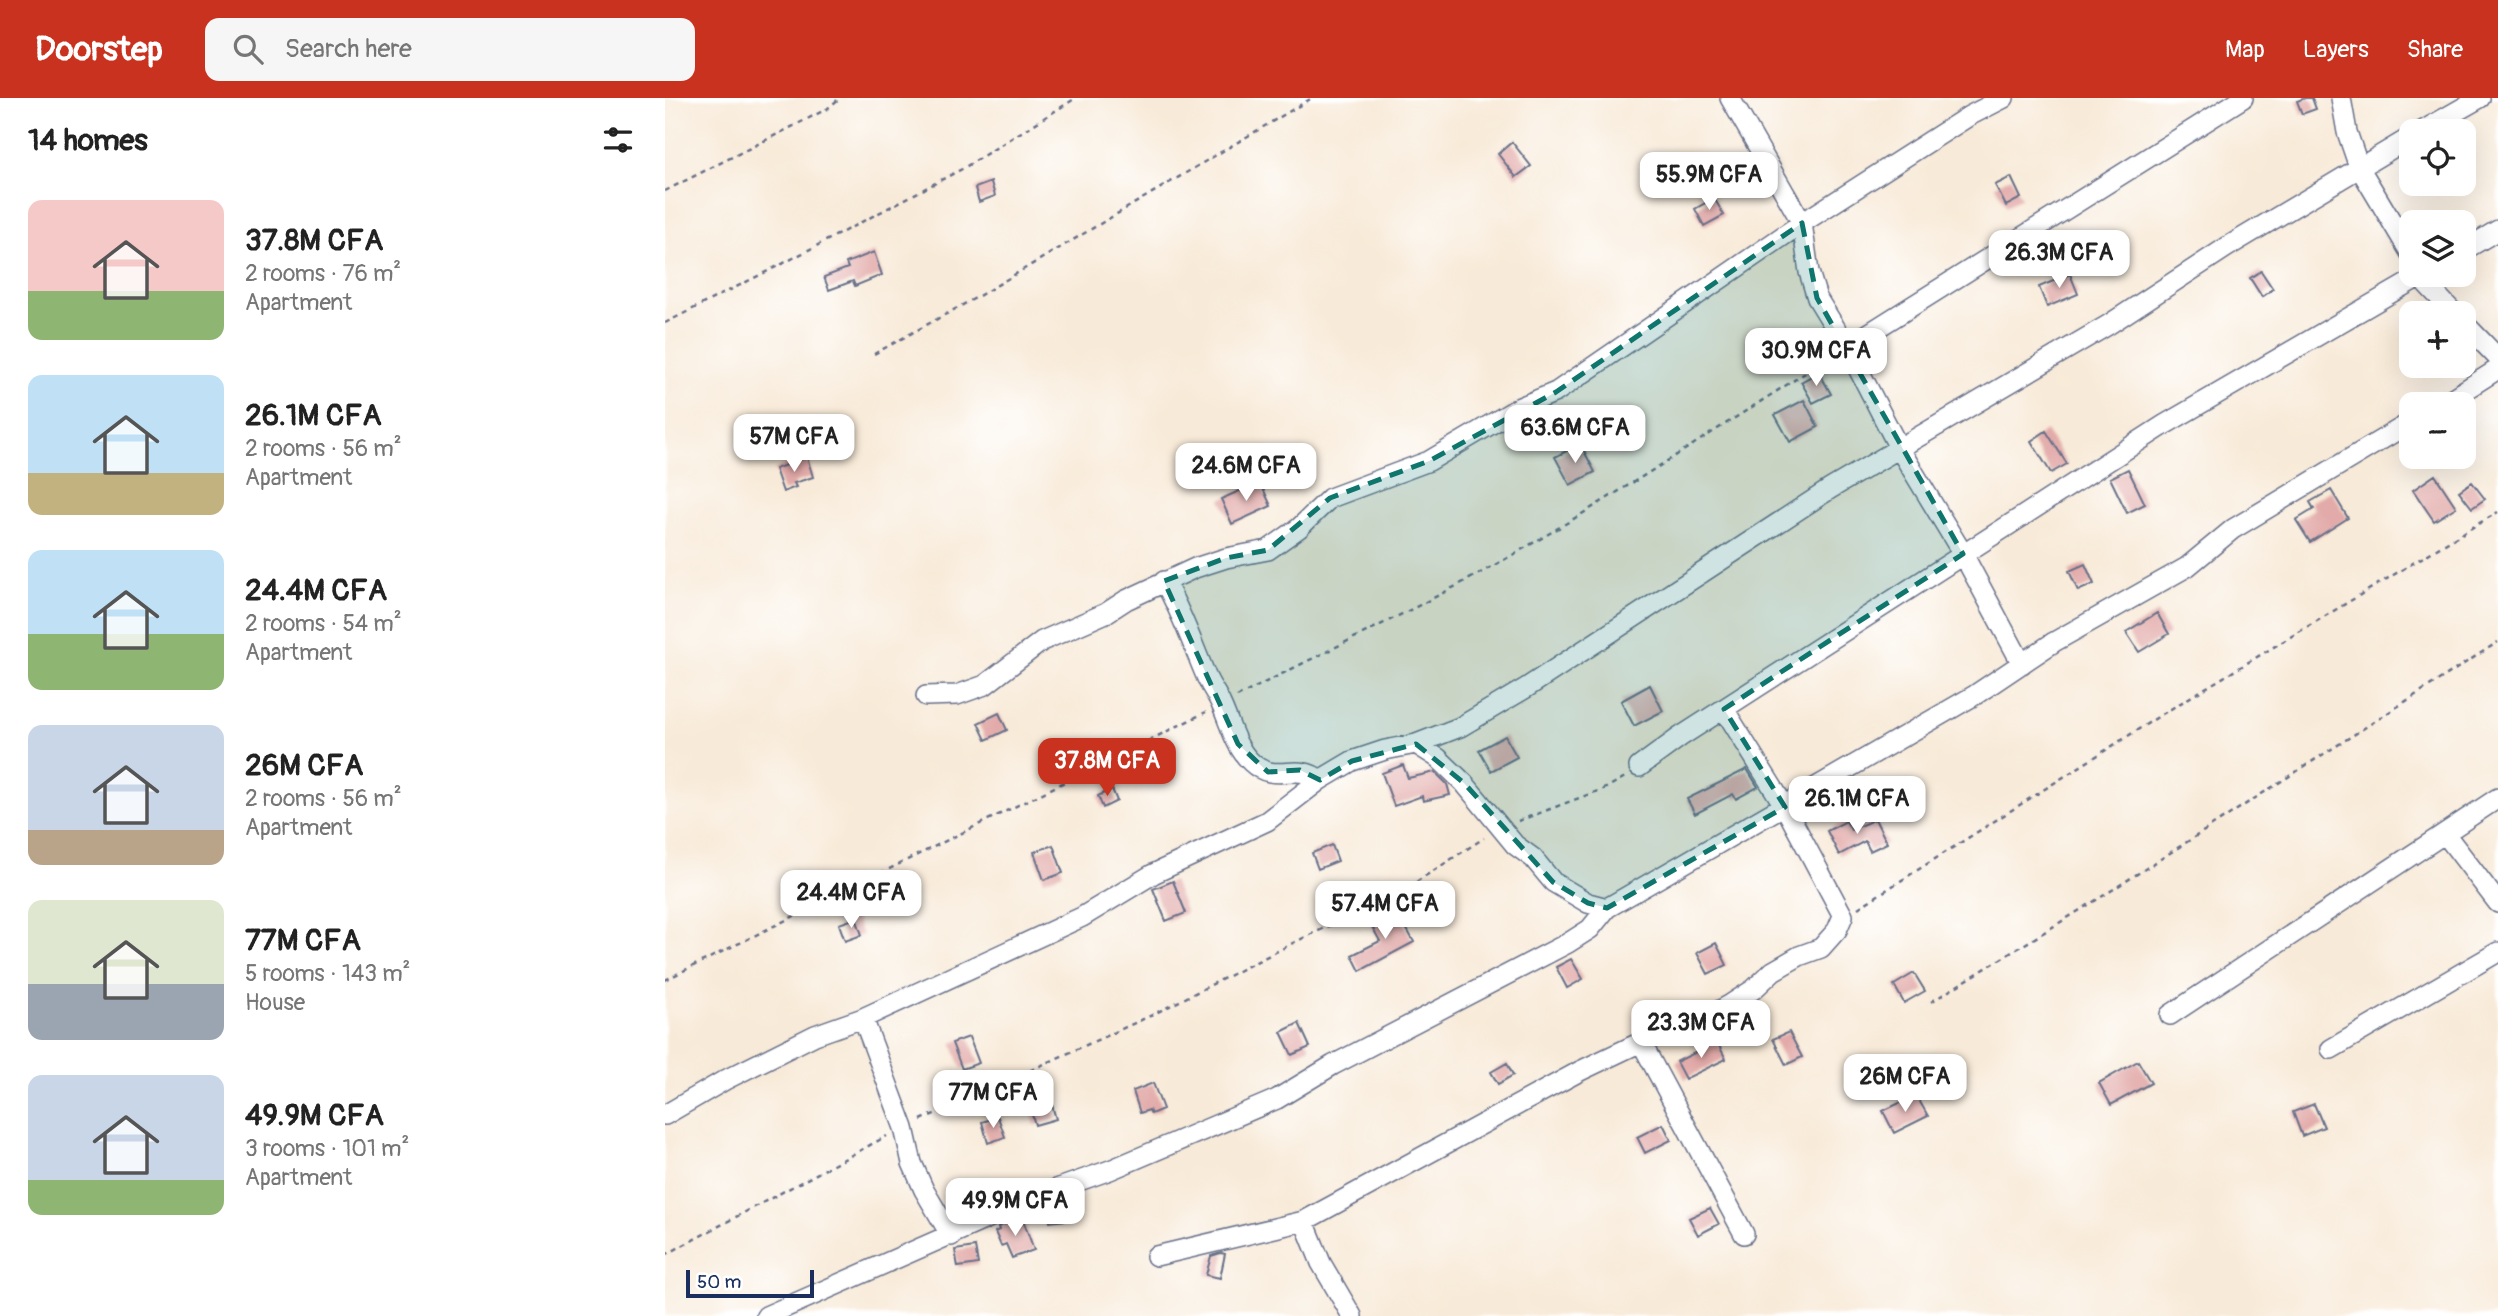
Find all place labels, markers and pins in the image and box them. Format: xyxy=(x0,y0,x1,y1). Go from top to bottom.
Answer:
pin: 55.9M CFA xyxy=(1629,152,1789,212)
pin: 26.3M CFA xyxy=(1979,230,2139,290)
pin: 30.9M CFA xyxy=(1736,328,1896,388)
pin: 63.6M CFA xyxy=(1495,406,1655,465)
pin: 57M CFA xyxy=(729,414,859,474)
pin: 24.6M CFA xyxy=(1166,444,1326,503)
pin: 37.8M CFA xyxy=(1027,738,1187,798)
pin: 26.1M CFA xyxy=(1777,776,1937,836)
pin: 24.4M CFA xyxy=(771,870,931,930)
pin: 57.4M CFA xyxy=(1305,882,1465,941)
pin: 23.3M CFA xyxy=(1621,1000,1781,1060)
pin: 26M CFA xyxy=(1840,1054,1970,1114)
pin: 77M CFA xyxy=(928,1070,1058,1130)
pin: 49.9M CFA xyxy=(935,1178,1095,1238)

